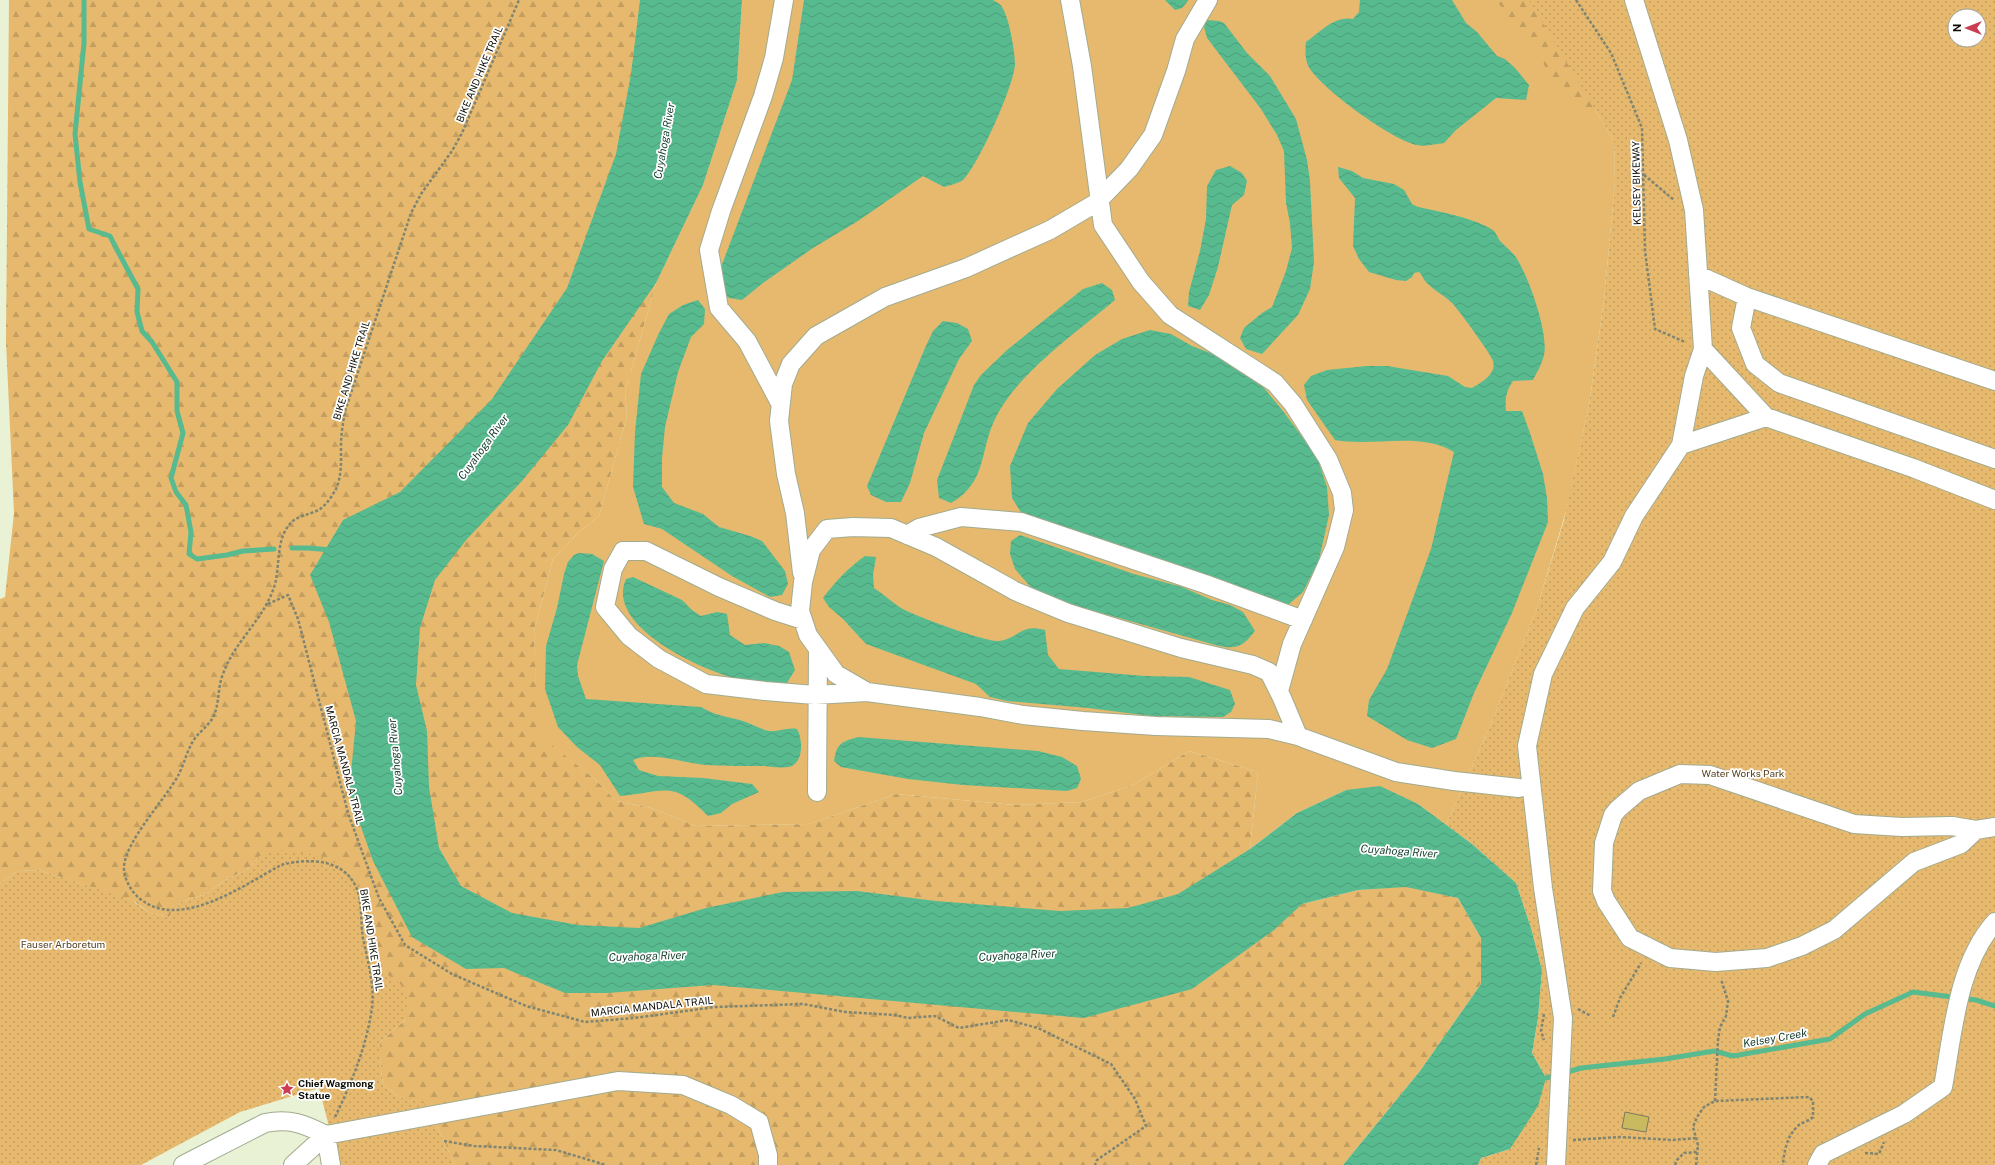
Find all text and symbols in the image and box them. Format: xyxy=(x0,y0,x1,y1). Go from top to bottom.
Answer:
north arrow xyxy=(1947,8,1987,48)
street label: BIKE AND HIKE TRAIL xyxy=(453,24,505,124)
text: N xyxy=(1951,24,1963,32)
water label: Cuyahoga River xyxy=(651,101,677,180)
street label: KELSEY BIKEWAY xyxy=(1629,141,1643,225)
street label: BIKE AND HIKE TRAIL xyxy=(330,319,372,421)
water label: Cuyahoga River xyxy=(456,412,511,482)
street label: MARCIA MANDALA TRAIL xyxy=(323,704,367,826)
water label: Cuyahoga River xyxy=(386,717,404,796)
park label: Water Works Park xyxy=(1702,767,1785,779)
water label: Cuyahoga River xyxy=(1360,842,1439,860)
street label: BIKE AND HIKE TRAIL xyxy=(358,888,386,992)
park label: Fauser Arboretum xyxy=(21,938,105,950)
water label: Cuyahoga River xyxy=(978,947,1057,963)
water label: Cuyahoga River xyxy=(608,949,687,963)
street label: MARCIA MANDALA TRAIL xyxy=(590,994,714,1018)
water label: Kelsey Creek xyxy=(1742,1026,1808,1050)
place label: Chief Wagmong Statue xyxy=(298,1077,374,1101)
place icon: Chief Wagmong Statue xyxy=(279,1081,295,1097)

